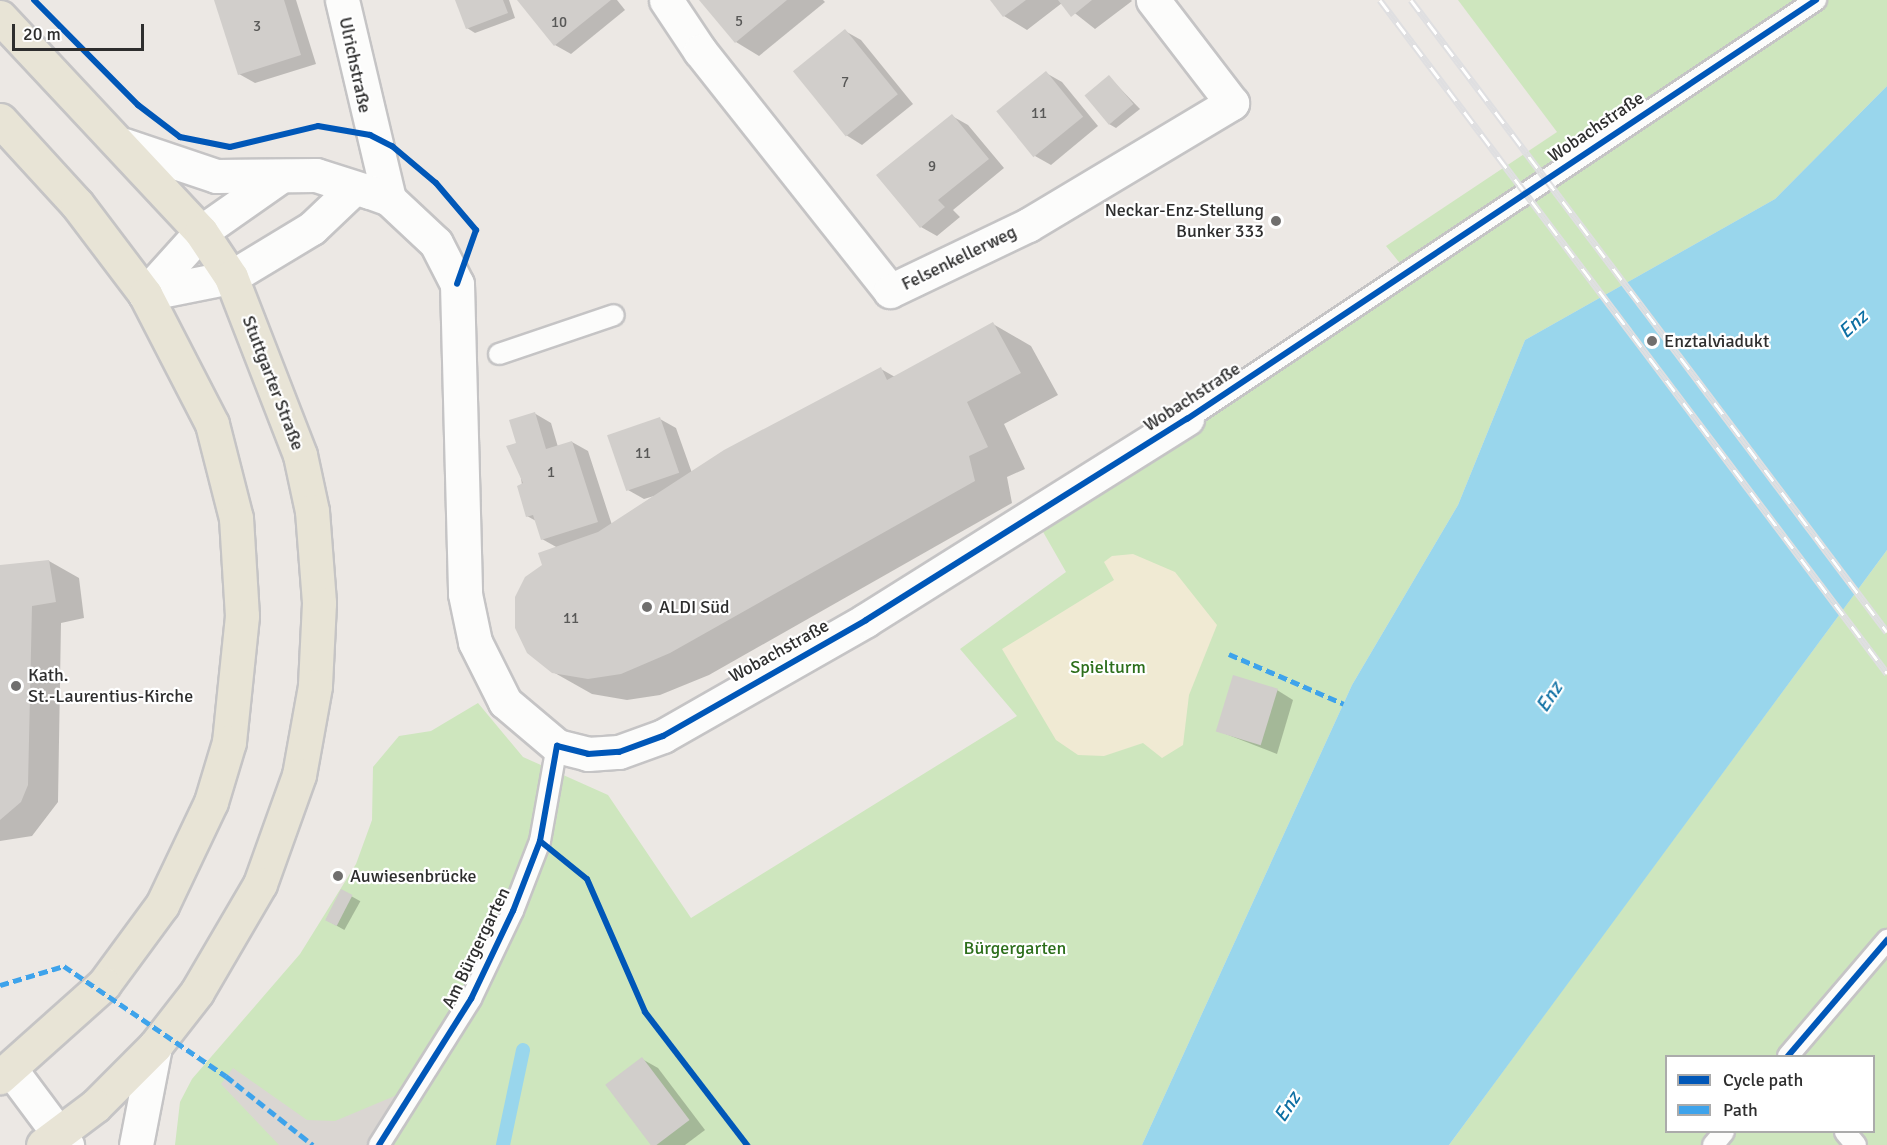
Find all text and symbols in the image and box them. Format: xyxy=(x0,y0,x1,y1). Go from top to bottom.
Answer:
scale bar xyxy=(15,12,147,50)
house number: 5 xyxy=(735,13,743,31)
house number: 10 xyxy=(551,14,567,32)
street label: Ulrichstraße xyxy=(334,15,376,115)
house number: 3 xyxy=(253,18,261,36)
text: 20 m xyxy=(23,23,61,45)
house number: 7 xyxy=(841,74,849,92)
street label: Wobachstraße xyxy=(1544,87,1648,167)
house number: 11 xyxy=(1031,105,1047,123)
house number: 9 xyxy=(928,158,936,176)
place label: Neckar-Enz-Stellung Bunker 333 xyxy=(1105,200,1264,242)
marker: Neckar-Enz-Stellung Bunker 333 xyxy=(1269,214,1283,228)
street label: Felsenkellerweg xyxy=(898,221,1020,295)
water label: Enz xyxy=(1833,305,1873,343)
street label: Stuttgarter Straße xyxy=(237,313,309,453)
place label: Enztalviadukt xyxy=(1664,330,1769,352)
marker: Enztalviadukt xyxy=(1645,334,1659,348)
street label: Wobachstraße xyxy=(1140,358,1244,436)
house number: 11 xyxy=(635,445,651,463)
house number: 1 xyxy=(547,464,555,482)
place label: ALDI Süd xyxy=(659,596,730,618)
marker: ALDI Süd xyxy=(640,600,654,614)
house number: 11 xyxy=(563,610,579,628)
street label: Wobachstraße xyxy=(725,615,833,687)
park label: Spielturm xyxy=(1070,656,1146,678)
place label: Kath. St.-Laurentius-Kirche xyxy=(28,665,193,708)
water label: Enz xyxy=(1530,677,1568,717)
marker: Kath. St.-Laurentius-Kirche xyxy=(9,679,23,693)
place label: Auwiesenbrücke xyxy=(350,865,477,887)
marker: Auwiesenbrücke xyxy=(331,869,345,883)
street label: Am Bürgergarten xyxy=(437,884,515,1012)
park label: Bürgergarten xyxy=(964,937,1066,959)
legend xyxy=(1665,1055,1875,1133)
text: Cycle path xyxy=(1723,1069,1803,1091)
water label: Enz xyxy=(1268,1087,1306,1127)
text: Path xyxy=(1723,1099,1758,1121)

